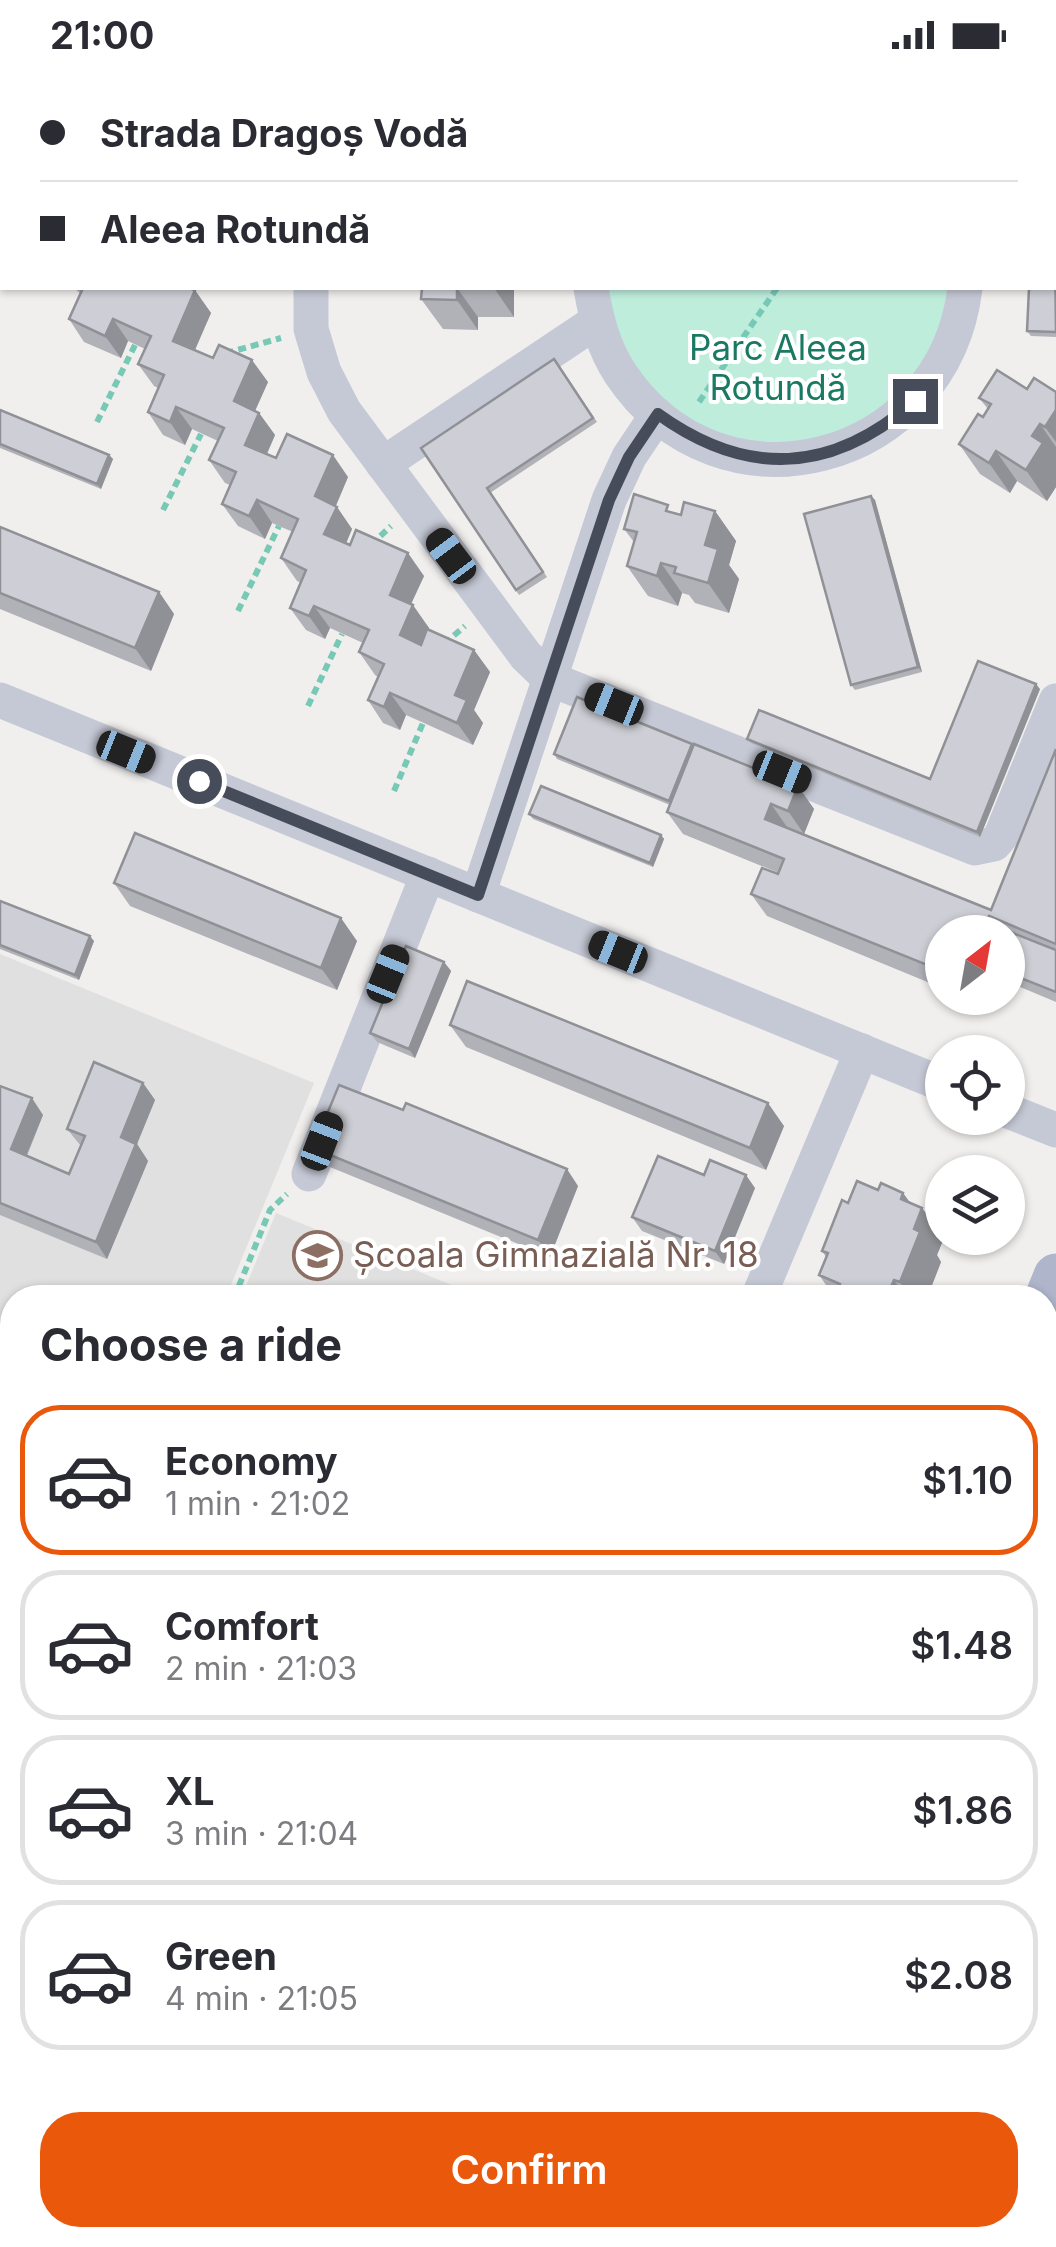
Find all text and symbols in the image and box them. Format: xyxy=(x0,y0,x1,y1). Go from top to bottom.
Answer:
text: 21:00 xyxy=(50,12,154,58)
text: Strada Dragoș Vodă xyxy=(100,110,468,156)
text: Aleea Rotundă xyxy=(100,206,370,252)
park label: Parc Aleea Rotundă xyxy=(689,326,867,408)
route end xyxy=(893,379,938,424)
car xyxy=(421,523,481,589)
car xyxy=(581,679,647,729)
car xyxy=(93,727,159,777)
car xyxy=(749,747,815,797)
route start xyxy=(177,759,222,804)
north arrow xyxy=(925,915,1025,1015)
map controls xyxy=(925,915,1025,1255)
car xyxy=(585,927,651,977)
car xyxy=(363,941,413,1007)
button: locate xyxy=(925,1035,1025,1135)
car xyxy=(297,1108,347,1174)
button: layers xyxy=(925,1155,1025,1255)
school or university icon: Școala Gimnazială Nr. 18 xyxy=(292,1229,344,1281)
place label: Școala Gimnazială Nr. 18 xyxy=(353,1233,759,1275)
text: Choose a ride xyxy=(40,1317,342,1372)
icon: car xyxy=(45,1435,135,1525)
text: Economy xyxy=(165,1438,338,1484)
text: $1.10 xyxy=(922,1457,1013,1503)
text: 1 min · 21:02 xyxy=(165,1484,350,1523)
icon: car xyxy=(45,1600,135,1690)
text: Comfort xyxy=(165,1603,319,1649)
text: $1.48 xyxy=(910,1622,1013,1668)
text: 2 min · 21:03 xyxy=(165,1649,357,1688)
icon: car xyxy=(45,1765,135,1855)
text: XL xyxy=(165,1768,215,1814)
text: $1.86 xyxy=(912,1787,1013,1833)
text: 3 min · 21:04 xyxy=(165,1814,358,1853)
icon: car xyxy=(45,1930,135,2020)
text: Green xyxy=(165,1933,277,1979)
text: $2.08 xyxy=(904,1952,1013,1998)
text: 4 min · 21:05 xyxy=(165,1979,358,2018)
button: Confirm xyxy=(40,2112,1018,2227)

